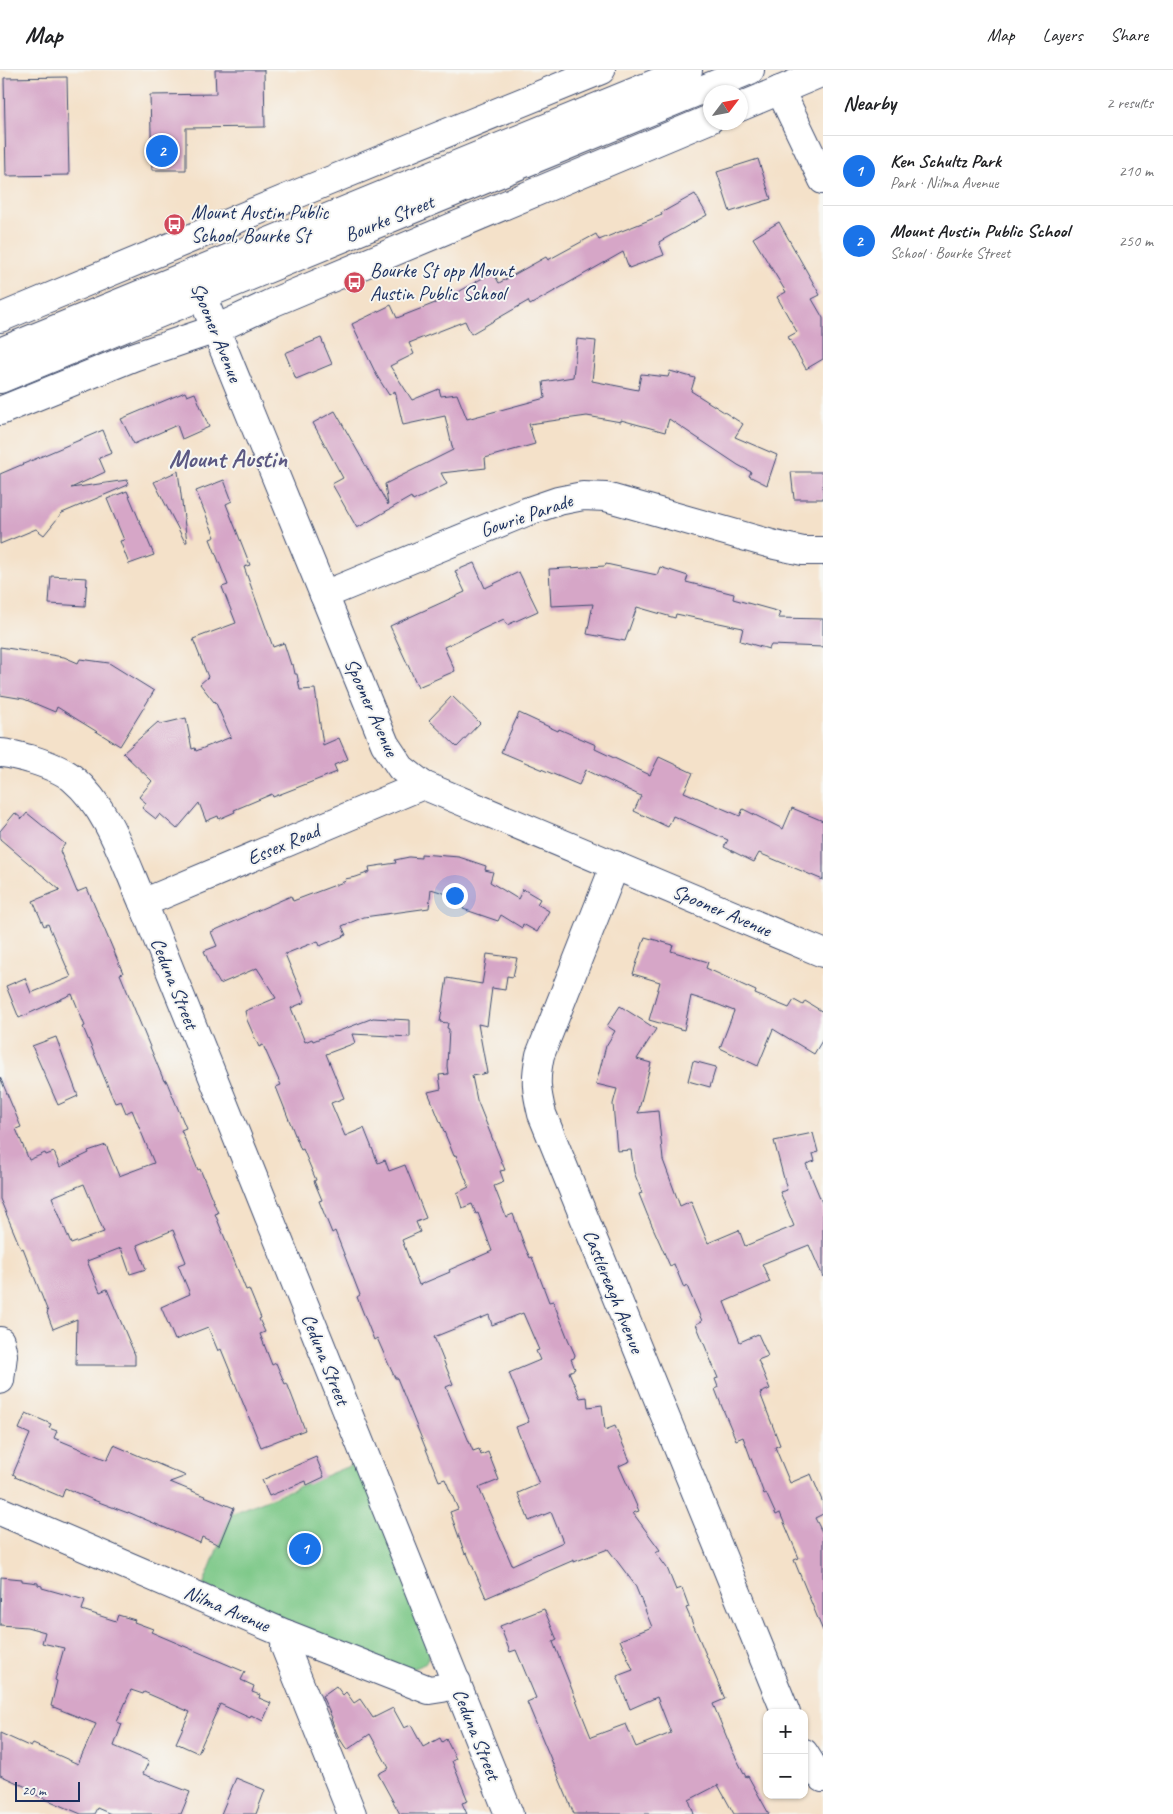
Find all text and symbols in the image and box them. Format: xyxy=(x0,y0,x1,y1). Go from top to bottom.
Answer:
text: Map xyxy=(25,20,62,50)
text: Map xyxy=(987,24,1015,46)
text: Layers xyxy=(1043,24,1082,46)
text: Share xyxy=(1110,24,1148,46)
north arrow xyxy=(703,85,748,130)
text: Nearby xyxy=(843,90,896,116)
text: 2 results xyxy=(1106,93,1153,113)
pin: 2 xyxy=(146,132,178,170)
text: Ken Schultz Park xyxy=(890,149,1001,173)
text: 1 xyxy=(855,161,863,181)
text: 210 m xyxy=(1119,161,1153,181)
text: Park · Nilma Avenue xyxy=(890,173,998,193)
street label: Bourke Street xyxy=(341,188,440,248)
place label: Mount Austin Public School, Bourke St xyxy=(191,200,329,248)
bus stop icon: Mount Austin Public School, Bourke St xyxy=(163,212,187,236)
text: Mount Austin Public School xyxy=(890,219,1070,243)
text: 2 xyxy=(855,231,863,251)
text: 250 m xyxy=(1119,231,1153,251)
text: School · Bourke Street xyxy=(890,243,1010,263)
place label: Bourke St opp Mount Austin Public School xyxy=(370,258,516,306)
bus stop icon: Bourke St opp Mount Austin Public School xyxy=(342,270,366,294)
street label: Spooner Avenue xyxy=(185,279,248,387)
district label: Mount Austin xyxy=(169,443,287,475)
street label: Gowrie Parade xyxy=(477,488,577,543)
street label: Spooner Avenue xyxy=(339,654,405,762)
street label: Essex Road xyxy=(243,817,326,871)
street label: Spooner Avenue xyxy=(669,878,776,943)
your location xyxy=(442,883,468,909)
street label: Ceduna Street xyxy=(145,934,205,1035)
street label: Castlereagh Avenue xyxy=(577,1226,650,1358)
street label: Ceduna Street xyxy=(296,1310,356,1411)
pin: 1 xyxy=(289,1530,321,1568)
street label: Nilma Avenue xyxy=(180,1579,275,1638)
street label: Ceduna Street xyxy=(447,1685,507,1786)
map controls xyxy=(763,1709,808,1799)
button: + xyxy=(763,1709,808,1754)
button: − xyxy=(763,1754,808,1799)
scale bar xyxy=(15,1779,80,1802)
text: 20 m xyxy=(22,1782,46,1799)

